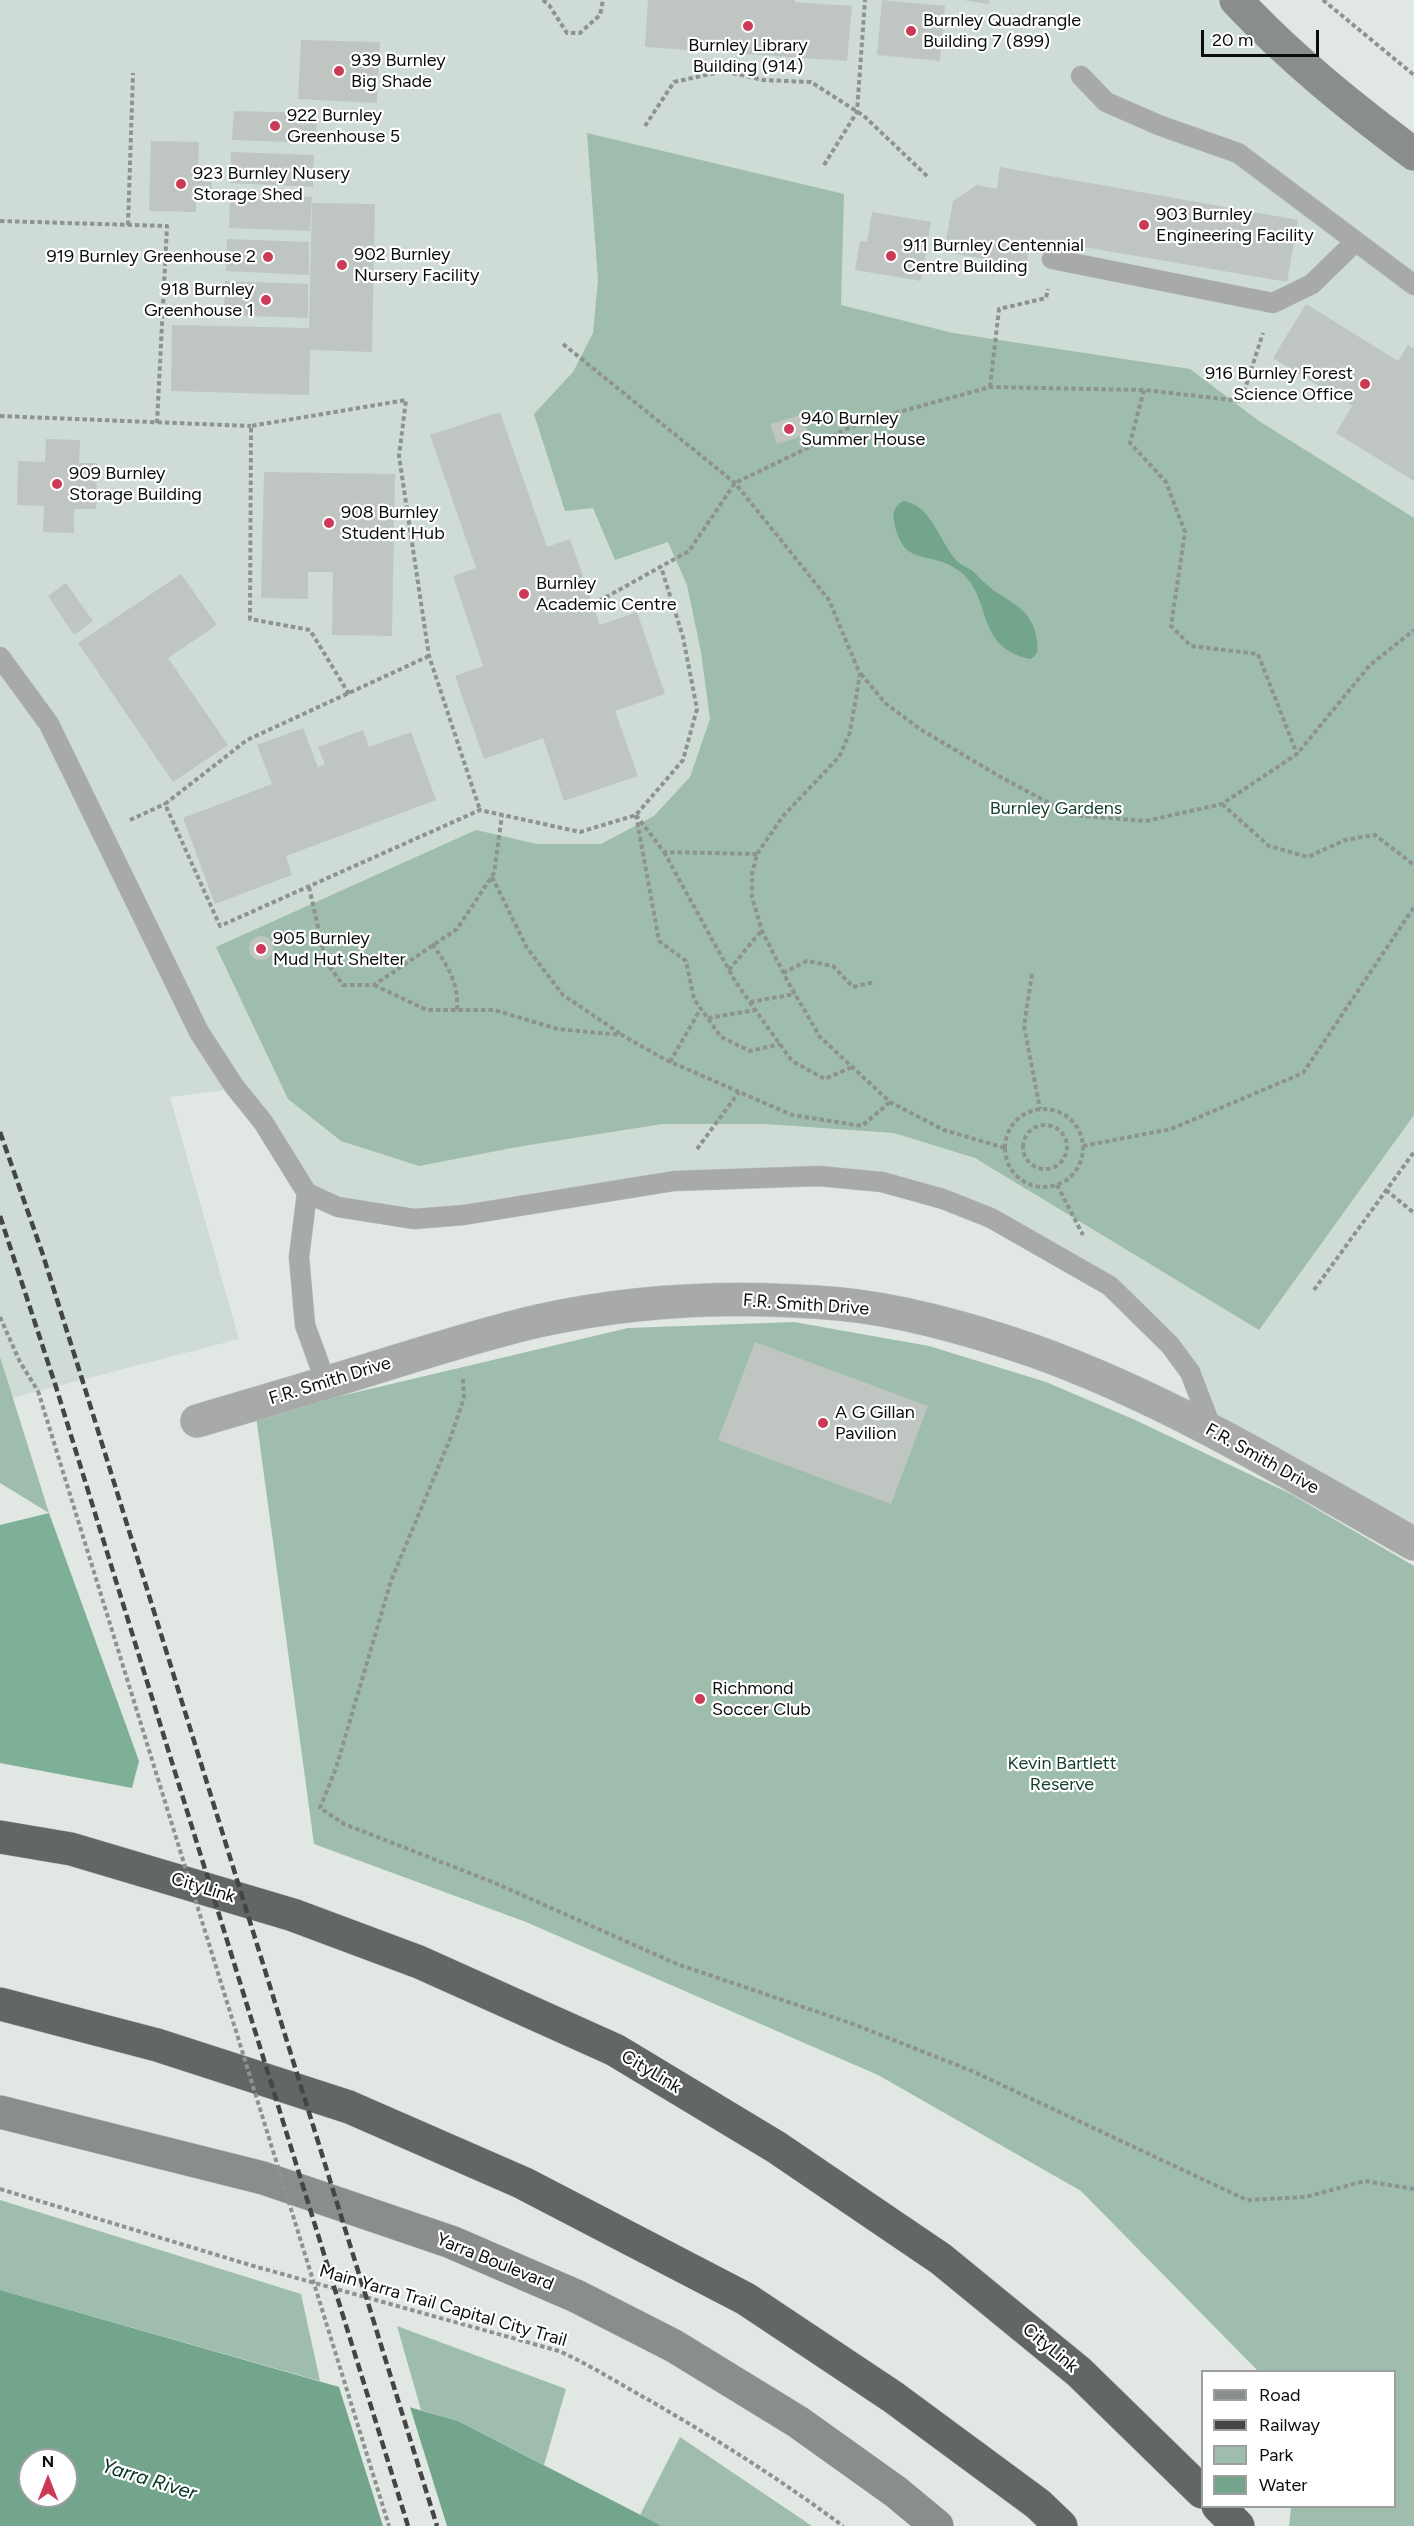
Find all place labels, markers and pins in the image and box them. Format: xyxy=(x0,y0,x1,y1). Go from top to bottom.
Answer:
place label: Burnley Quadrangle Building 7 (899) xyxy=(923,10,1081,52)
marker: Burnley Library Building (914) xyxy=(741,19,755,33)
marker: Burnley Quadrangle Building 7 (899) xyxy=(904,24,918,38)
place label: Burnley Library Building (914) xyxy=(688,35,808,78)
place label: 939 Burnley Big Shade xyxy=(351,50,446,92)
marker: 939 Burnley Big Shade xyxy=(332,64,346,78)
place label: 922 Burnley Greenhouse 5 xyxy=(287,105,400,148)
marker: 922 Burnley Greenhouse 5 xyxy=(268,119,282,133)
place label: 923 Burnley Nusery Storage Shed xyxy=(193,163,350,206)
marker: 923 Burnley Nusery Storage Shed xyxy=(174,177,188,191)
place label: 903 Burnley Engineering Facility xyxy=(1156,204,1314,246)
marker: 903 Burnley Engineering Facility xyxy=(1137,218,1151,232)
place label: 911 Burnley Centennial Centre Building xyxy=(903,235,1084,278)
place label: 902 Burnley Nursery Facility xyxy=(354,244,479,286)
place label: 919 Burnley Greenhouse 2 xyxy=(46,246,256,268)
marker: 911 Burnley Centennial Centre Building xyxy=(884,249,898,263)
marker: 919 Burnley Greenhouse 2 xyxy=(261,250,275,264)
marker: 902 Burnley Nursery Facility xyxy=(335,258,349,272)
place label: 918 Burnley Greenhouse 1 xyxy=(144,279,254,322)
marker: 918 Burnley Greenhouse 1 xyxy=(259,293,273,307)
place label: 916 Burnley Forest Science Office xyxy=(1205,363,1353,406)
marker: 916 Burnley Forest Science Office xyxy=(1358,377,1372,391)
place label: 940 Burnley Summer House xyxy=(801,408,925,450)
marker: 940 Burnley Summer House xyxy=(782,422,796,436)
place label: 909 Burnley Storage Building xyxy=(69,463,202,506)
marker: 909 Burnley Storage Building xyxy=(50,477,64,491)
place label: 908 Burnley Student Hub xyxy=(341,502,445,544)
marker: 908 Burnley Student Hub xyxy=(322,516,336,530)
place label: Burnley Academic Centre xyxy=(536,573,677,616)
marker: Burnley Academic Centre xyxy=(517,587,531,601)
place label: 905 Burnley Mud Hut Shelter xyxy=(273,928,406,970)
marker: 905 Burnley Mud Hut Shelter xyxy=(254,942,268,956)
place label: A G Gillan Pavilion xyxy=(835,1402,915,1444)
marker: A G Gillan Pavilion xyxy=(816,1416,830,1430)
place label: Richmond Soccer Club xyxy=(712,1678,811,1720)
marker: Richmond Soccer Club xyxy=(693,1692,707,1706)

